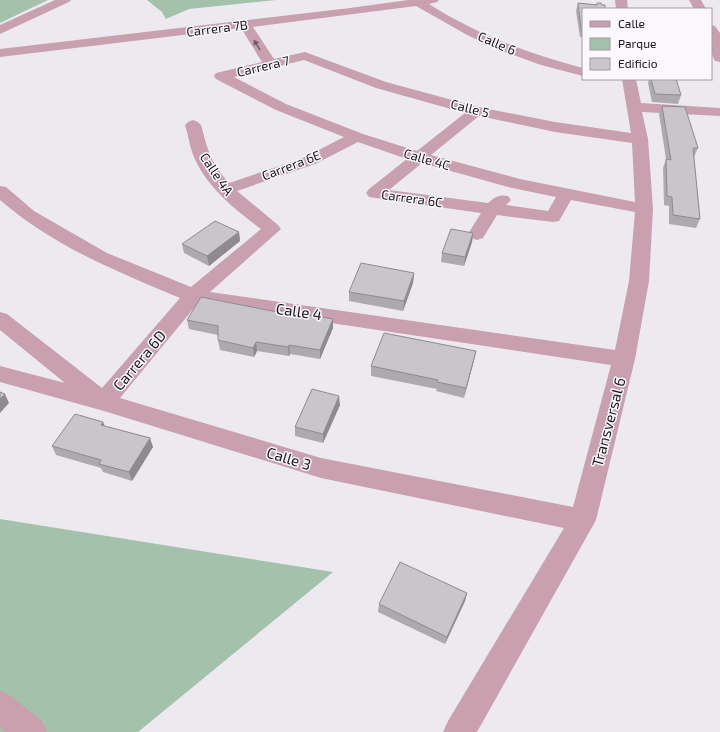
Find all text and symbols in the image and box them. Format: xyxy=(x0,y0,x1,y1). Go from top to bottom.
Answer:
legend xyxy=(582,8,712,80)
street label: Carrera 7B xyxy=(185,16,249,40)
text: Calle xyxy=(618,16,645,30)
street label: Calle 6 xyxy=(476,28,518,58)
text: Parque xyxy=(618,36,656,50)
one-way arrow xyxy=(253,39,261,50)
street label: Carrera 7 xyxy=(235,52,291,80)
text: Edificio xyxy=(618,56,658,70)
street label: Calle 5 xyxy=(449,96,491,121)
street label: Calle 4C xyxy=(402,145,452,173)
street label: Carrera 6E xyxy=(259,146,323,184)
street label: Calle 4A xyxy=(197,150,237,198)
street label: Carrera 6C xyxy=(380,186,444,210)
street label: Calle 4 xyxy=(275,299,323,323)
street label: Carrera 6D xyxy=(109,326,169,394)
street label: Transversal 6 xyxy=(587,375,629,469)
street label: Calle 3 xyxy=(265,443,313,473)

